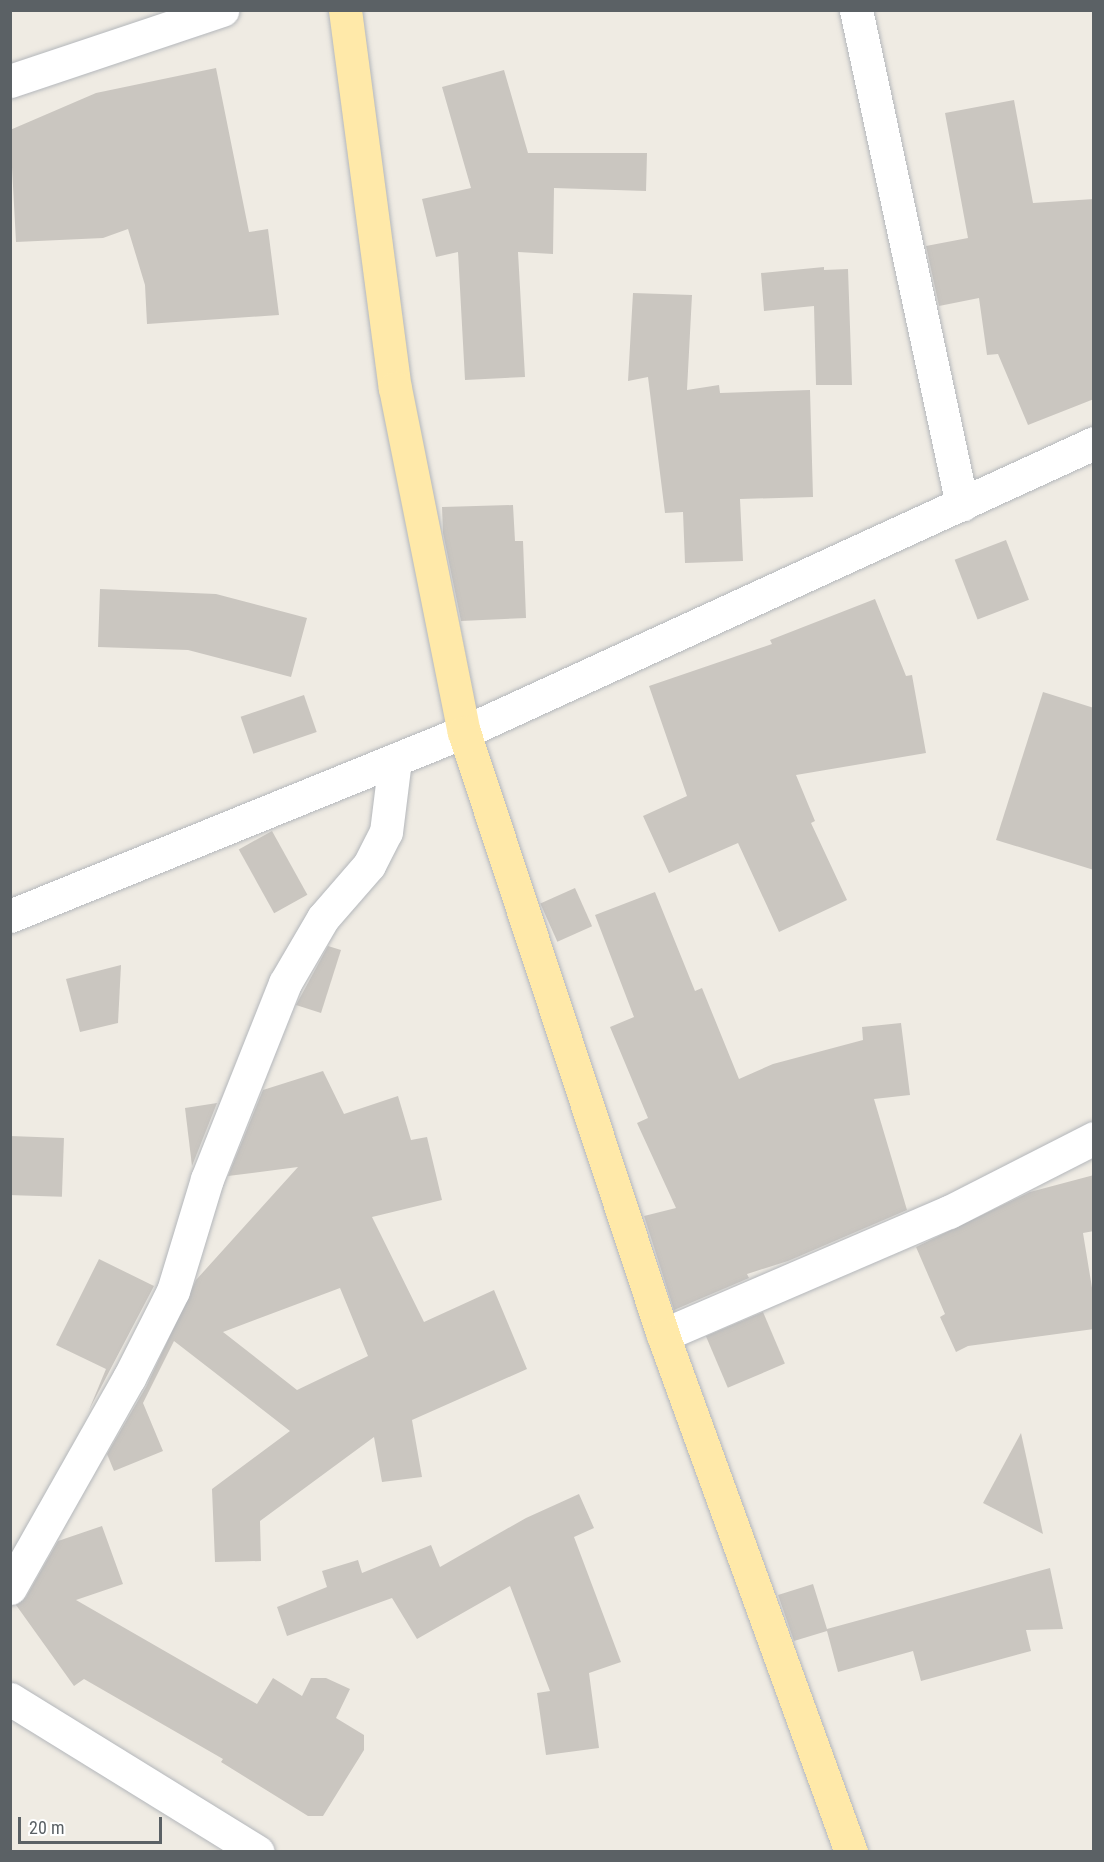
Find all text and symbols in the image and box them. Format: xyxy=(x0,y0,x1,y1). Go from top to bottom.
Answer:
scale bar xyxy=(21,1805,165,1843)
text: 20 m xyxy=(29,1817,64,1838)

